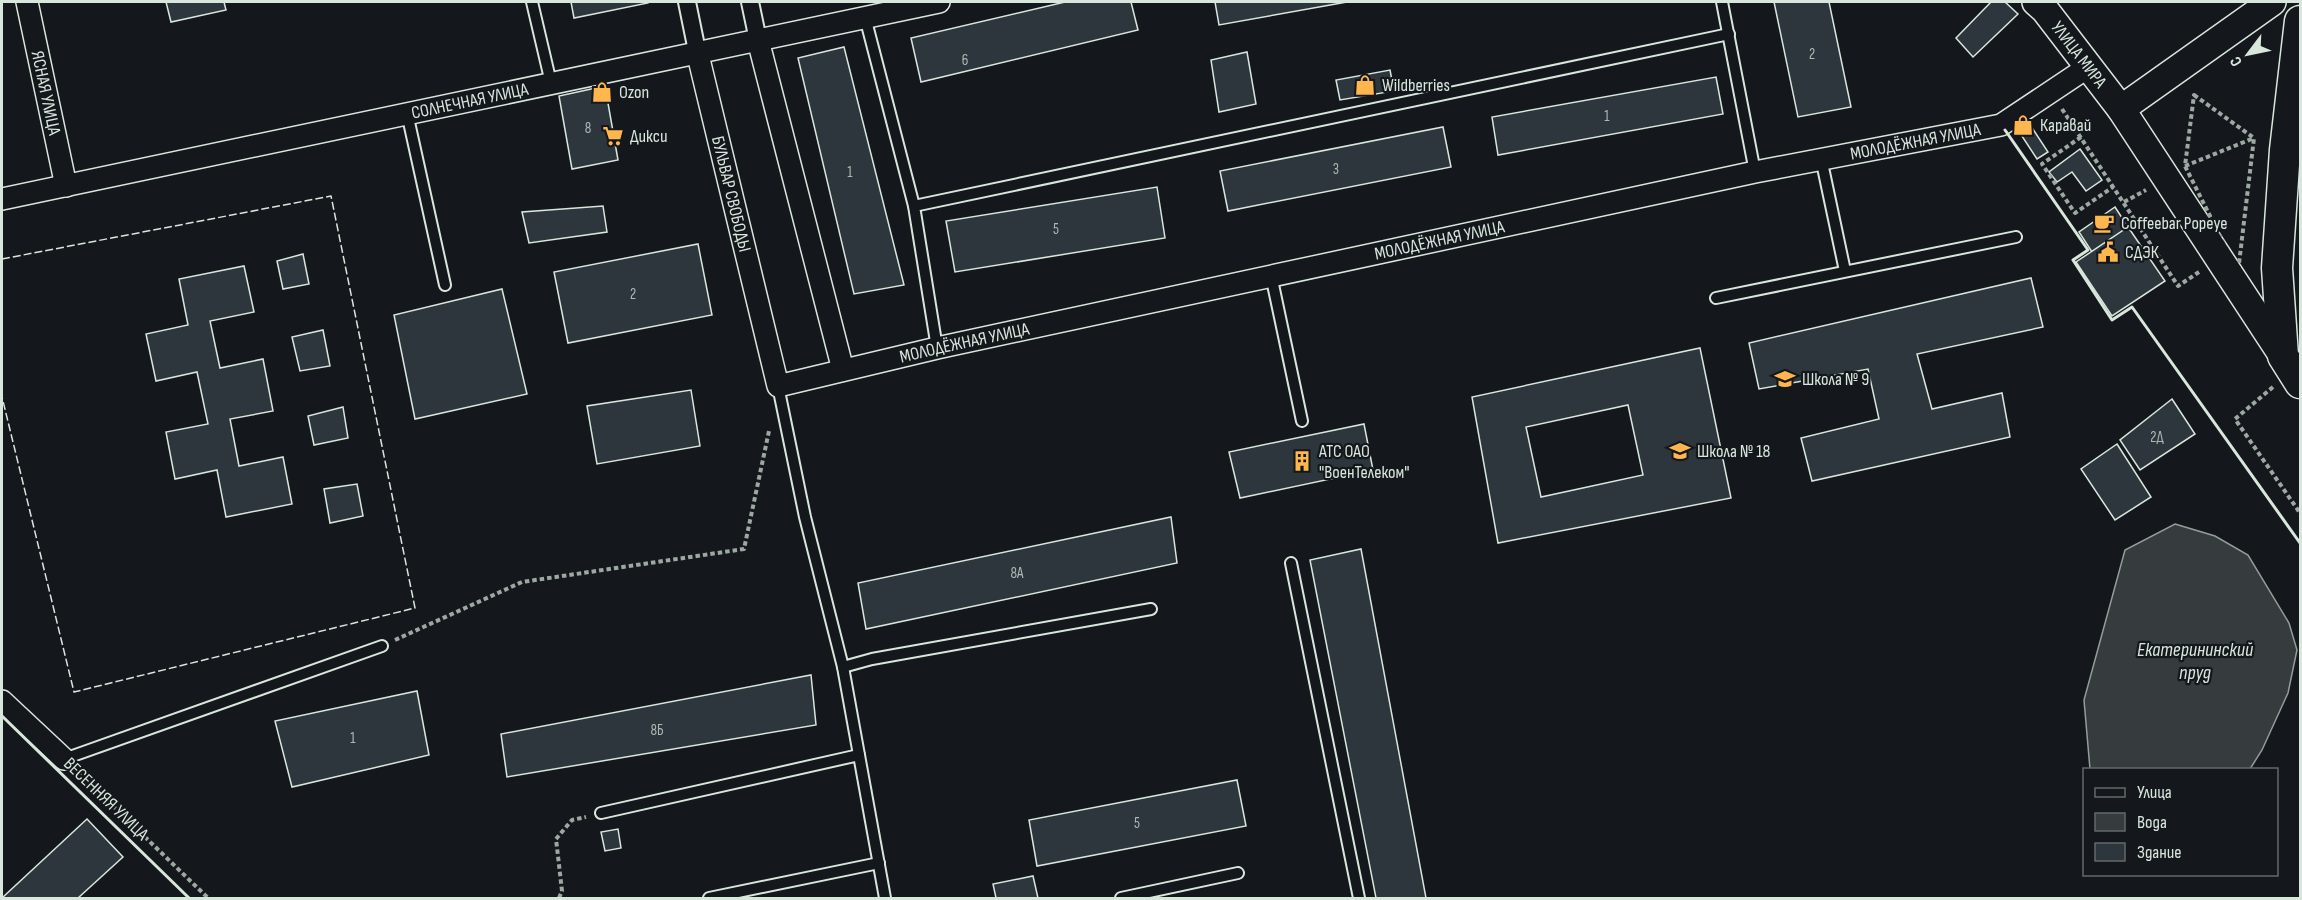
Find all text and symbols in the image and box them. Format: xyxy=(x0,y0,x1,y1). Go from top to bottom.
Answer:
street label: УЛИЦА МИРА xyxy=(2047,17,2111,92)
north arrow xyxy=(2218,24,2278,84)
house number: 2 xyxy=(1809,45,1815,64)
street label: ЯСНАЯ УЛИЦА xyxy=(27,49,65,137)
house number: 6 xyxy=(962,51,968,70)
text: С xyxy=(2226,53,2247,70)
shop icon: Wildberries xyxy=(1353,73,1377,97)
place label: Wildberries xyxy=(1382,75,1450,96)
street label: СОЛНЕЧНАЯ УЛИЦА xyxy=(409,78,530,123)
shop icon: Ozon xyxy=(590,80,614,104)
place label: Ozon xyxy=(619,82,649,103)
house number: 1 xyxy=(1604,107,1610,126)
shop icon: Каравай xyxy=(2011,113,2035,137)
place label: Каравай xyxy=(2040,115,2091,136)
house number: 8 xyxy=(585,119,591,138)
street label: МОЛОДЁЖНАЯ УЛИЦА xyxy=(1848,119,1982,164)
supermarket icon: Дикси xyxy=(601,124,625,148)
place label: Дикси xyxy=(630,126,667,147)
street label: БУЛЬВАР СВОБОДЫ xyxy=(707,134,756,254)
house number: 3 xyxy=(1333,160,1339,179)
house number: 1 xyxy=(847,163,853,182)
cafe icon: Coffeebar Popeye xyxy=(2092,211,2116,235)
place label: Coffeebar Popeye xyxy=(2121,213,2227,234)
street label: МОЛОДЁЖНАЯ УЛИЦА xyxy=(1373,216,1506,264)
house number: 5 xyxy=(1053,220,1059,239)
public building icon: СДЭК xyxy=(2096,240,2120,264)
place label: СДЭК xyxy=(2125,242,2160,263)
house number: 2 xyxy=(630,285,636,304)
street label: МОЛОДЁЖНАЯ УЛИЦА xyxy=(897,318,1031,367)
school or university icon: Школа № 9 xyxy=(1773,367,1797,391)
place label: Школа № 9 xyxy=(1802,369,1869,390)
house number: 2Д xyxy=(2150,428,2165,447)
school or university icon: Школа № 18 xyxy=(1668,439,1692,463)
place label: АТС ОАО "ВоенТелеком" xyxy=(1318,441,1410,483)
place label: Школа № 18 xyxy=(1697,441,1770,462)
building icon: АТС ОАО "ВоенТелеком" xyxy=(1290,449,1314,473)
house number: 8А xyxy=(1011,564,1024,583)
water label: Екатерининский пруд xyxy=(2137,638,2254,685)
house number: 8Б xyxy=(650,721,664,740)
house number: 1 xyxy=(350,729,356,748)
street label: ВЕСЕННЯЯ УЛИЦА xyxy=(59,753,153,845)
legend xyxy=(2083,768,2278,876)
text: Улица xyxy=(2137,782,2172,803)
text: Вода xyxy=(2137,812,2167,833)
house number: 5 xyxy=(1134,814,1140,833)
text: Здание xyxy=(2137,842,2182,863)

